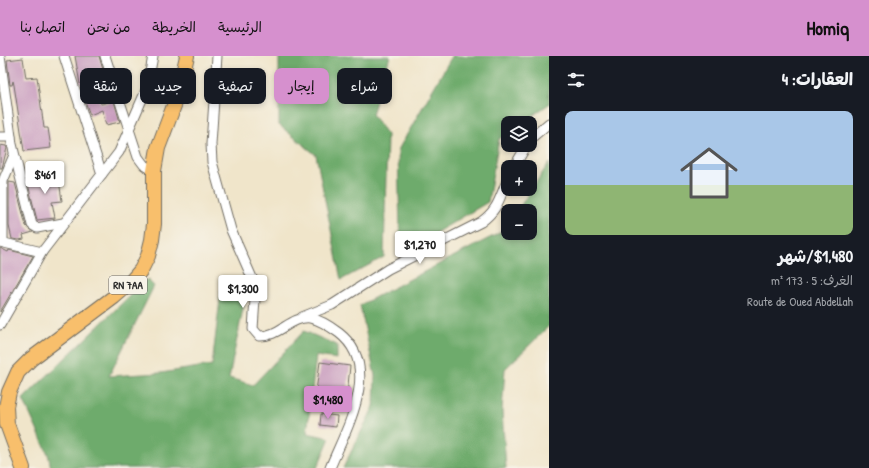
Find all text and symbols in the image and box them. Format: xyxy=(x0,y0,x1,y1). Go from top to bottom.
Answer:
text: Homiq xyxy=(806,15,849,41)
text: اتصل بنا xyxy=(20,17,65,36)
text: من نحن xyxy=(87,17,130,36)
text: الخريطة xyxy=(152,17,196,36)
text: الرئيسية xyxy=(218,17,262,36)
text: العقارات: 4 xyxy=(782,67,853,90)
chip: شقة xyxy=(80,68,132,104)
chip: جديد xyxy=(140,68,196,104)
chip: تصفية xyxy=(204,68,266,104)
chip: إيجار xyxy=(274,68,329,104)
chip: شراء xyxy=(337,68,392,104)
icon: filters xyxy=(565,69,587,91)
map controls xyxy=(501,116,537,240)
button: layers xyxy=(501,116,537,152)
icon: home xyxy=(673,137,745,209)
button: + xyxy=(501,160,537,196)
pin: $461 xyxy=(21,161,69,195)
text: $461 xyxy=(34,165,56,183)
button: − xyxy=(501,204,537,240)
pin: $1,270 xyxy=(387,231,453,265)
text: $1,270 xyxy=(404,235,436,253)
text: $1,480/شهر xyxy=(778,244,853,267)
text: الغرف: 5 · 173 m² xyxy=(771,271,853,289)
pin: $1,300 xyxy=(210,275,276,309)
road number: RN 7AA xyxy=(109,276,147,294)
text: $1,300 xyxy=(227,279,259,297)
text: Route de Oued Abdellah xyxy=(747,292,853,310)
pin: $1,480 xyxy=(295,386,361,420)
text: $1,480 xyxy=(313,390,343,408)

